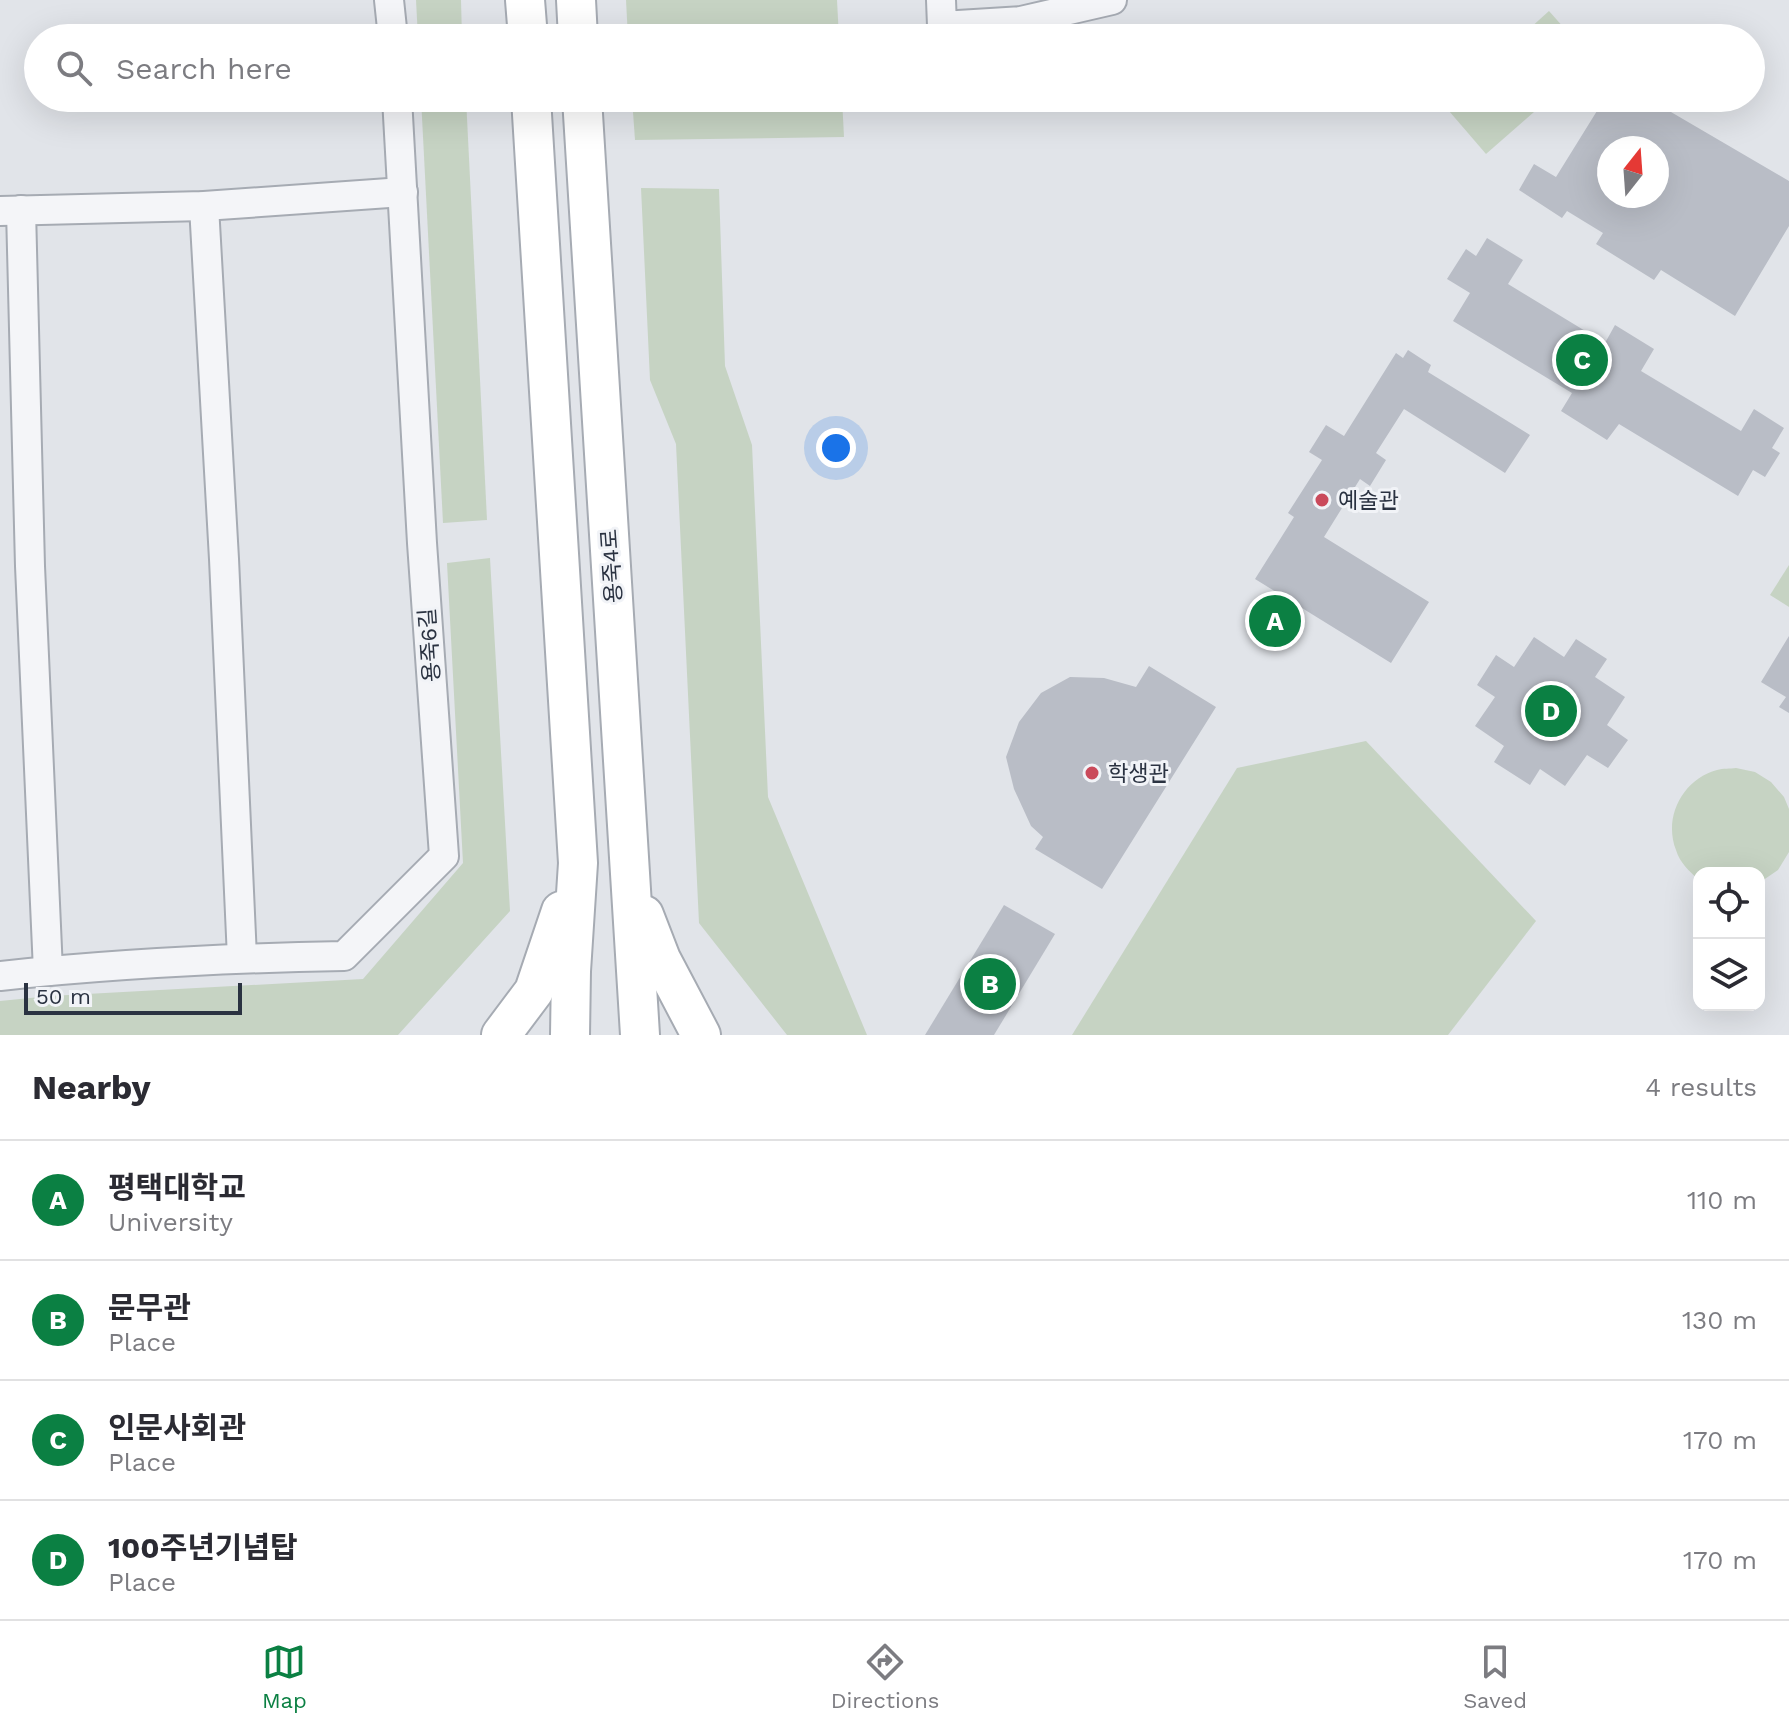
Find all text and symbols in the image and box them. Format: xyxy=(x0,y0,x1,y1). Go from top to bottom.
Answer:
search box xyxy=(24,24,1765,112)
icon: search xyxy=(52,46,96,90)
text: Search here xyxy=(116,51,292,86)
north arrow xyxy=(1597,136,1669,208)
pin: C xyxy=(1556,330,1608,390)
your location xyxy=(816,428,856,468)
place label: 예술관 xyxy=(1338,488,1399,513)
marker: 예술관 xyxy=(1313,491,1331,509)
street label: 용죽4로 xyxy=(596,528,627,604)
pin: A xyxy=(1249,591,1301,651)
street label: 용죽6길 xyxy=(414,607,445,683)
pin: D xyxy=(1525,681,1577,741)
place label: 학생관 xyxy=(1108,761,1169,786)
marker: 학생관 xyxy=(1083,764,1101,782)
map controls xyxy=(1693,867,1765,1011)
button: locate xyxy=(1693,867,1765,939)
button: layers xyxy=(1693,939,1765,1011)
pin: B xyxy=(964,954,1016,1014)
scale bar xyxy=(24,979,242,1015)
text: 50 m xyxy=(36,984,91,1009)
text: Nearby xyxy=(32,1067,151,1107)
text: 4 results xyxy=(1645,1072,1757,1102)
text: 평택대학교 xyxy=(108,1170,246,1205)
text: A xyxy=(49,1185,67,1215)
text: 110 m xyxy=(1687,1185,1757,1215)
text: University xyxy=(108,1207,233,1237)
text: 문무관 xyxy=(108,1290,191,1325)
text: B xyxy=(49,1305,67,1335)
text: 130 m xyxy=(1682,1305,1757,1335)
text: Place xyxy=(108,1327,176,1357)
text: 인문사회관 xyxy=(108,1410,246,1445)
text: C xyxy=(49,1425,67,1455)
text: 170 m xyxy=(1683,1425,1757,1455)
text: Place xyxy=(108,1447,176,1477)
text: 100주년기념탑 xyxy=(108,1530,298,1565)
text: D xyxy=(49,1545,67,1575)
text: 170 m xyxy=(1683,1545,1757,1575)
text: Place xyxy=(108,1567,176,1597)
tab: Map xyxy=(262,1640,307,1713)
tab: Directions xyxy=(831,1640,939,1713)
tab: Saved xyxy=(1463,1640,1527,1713)

